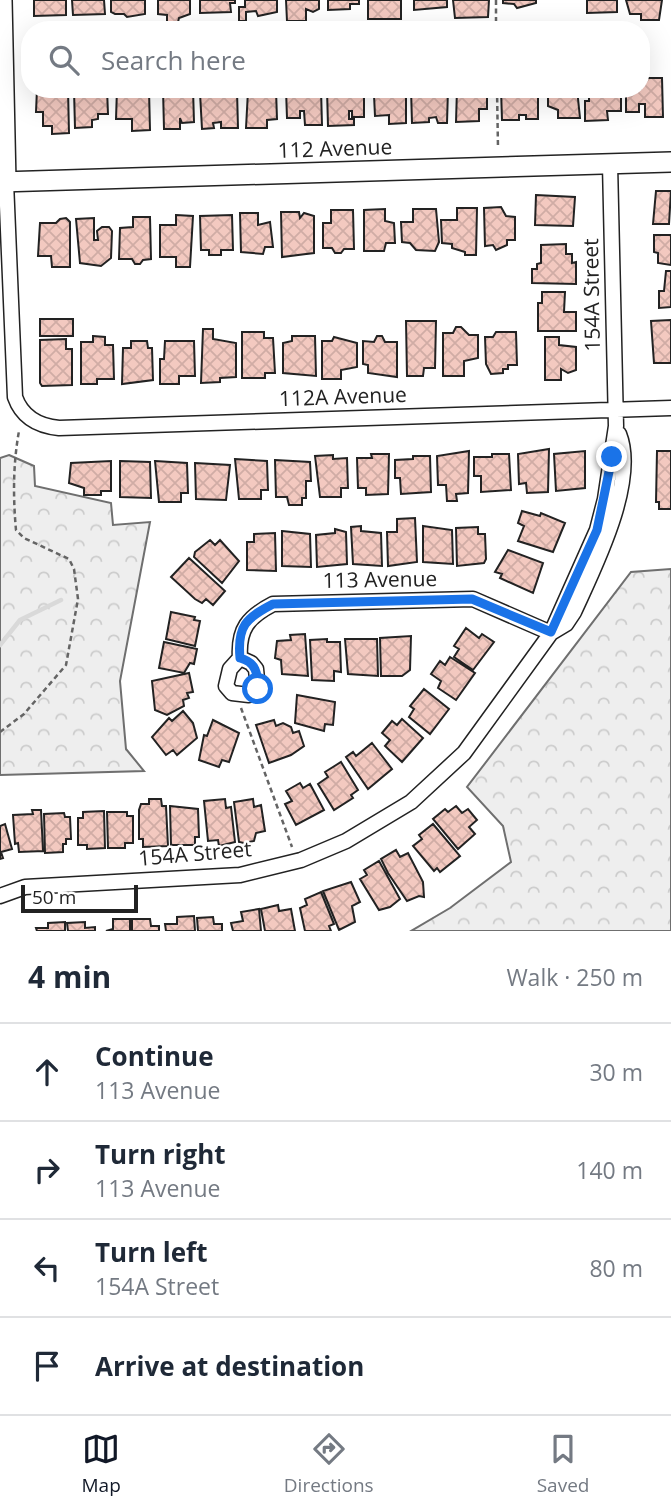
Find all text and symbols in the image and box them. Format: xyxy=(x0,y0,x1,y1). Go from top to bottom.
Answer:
search box xyxy=(21,21,650,98)
icon: search xyxy=(45,41,83,79)
text: Search here xyxy=(101,42,246,78)
street label: 112 Avenue xyxy=(277,132,393,164)
street label: 154A Street xyxy=(576,238,606,352)
street label: 112A Avenue xyxy=(279,380,407,412)
route end xyxy=(596,441,627,472)
street label: 113 Avenue xyxy=(322,564,438,594)
route start xyxy=(242,673,273,704)
street label: 154A Street xyxy=(137,834,253,872)
scale bar xyxy=(21,882,138,914)
text: 50 m xyxy=(32,884,76,910)
text: 4 min xyxy=(28,956,111,997)
text: Walk · 250 m xyxy=(506,961,643,993)
text: Continue xyxy=(95,1038,214,1074)
icon: ahead xyxy=(28,1053,66,1091)
text: 30 m xyxy=(589,1056,643,1088)
text: 113 Avenue xyxy=(95,1074,221,1106)
text: Turn right xyxy=(95,1136,226,1172)
icon: right xyxy=(28,1151,66,1189)
text: 140 m xyxy=(576,1154,643,1186)
text: 113 Avenue xyxy=(95,1172,221,1204)
text: Turn left xyxy=(95,1234,207,1270)
icon: left xyxy=(28,1249,66,1287)
text: 80 m xyxy=(589,1252,643,1284)
text: 154A Street xyxy=(95,1270,219,1302)
icon: arrive xyxy=(28,1347,66,1385)
text: Arrive at destination xyxy=(95,1348,364,1384)
tab: Map xyxy=(82,1430,121,1498)
tab: Directions xyxy=(284,1430,374,1498)
tab: Saved xyxy=(537,1430,589,1498)

